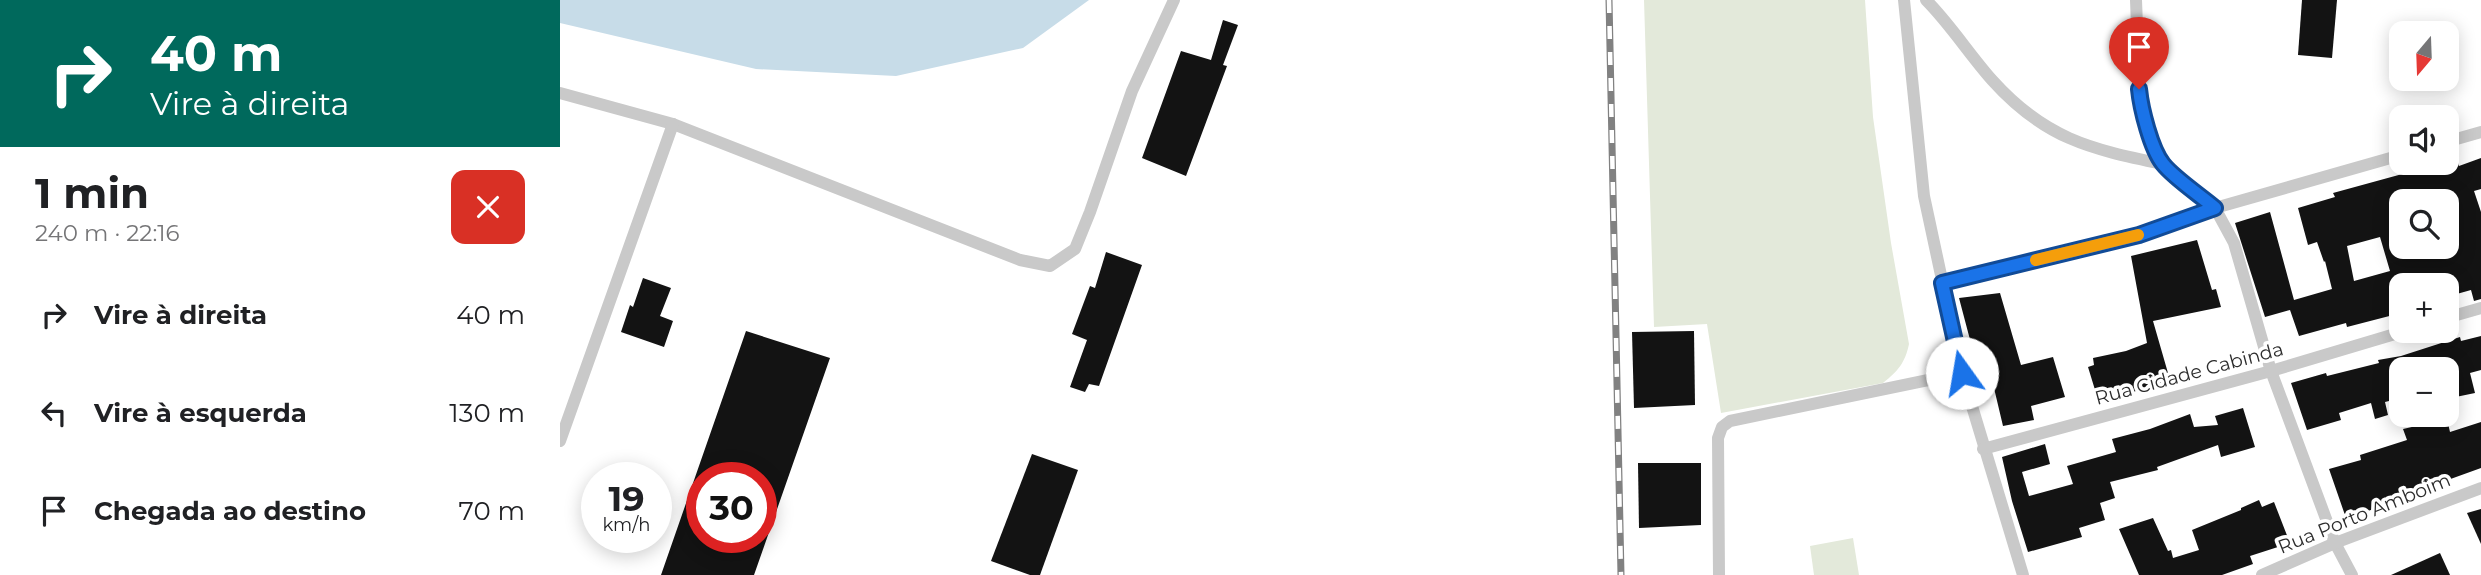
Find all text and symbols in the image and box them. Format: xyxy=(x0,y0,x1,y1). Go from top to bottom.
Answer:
pin xyxy=(2109,17,2169,89)
north arrow xyxy=(2389,21,2459,91)
map controls xyxy=(2389,21,2459,427)
text: 40 m xyxy=(150,24,282,83)
icon: right xyxy=(35,28,126,119)
icon: arrive xyxy=(2120,28,2158,66)
text: Vire à direita xyxy=(150,84,349,123)
button: sound xyxy=(2389,105,2459,175)
text: 1 min xyxy=(35,167,149,219)
button: close xyxy=(451,170,525,244)
button: search xyxy=(2389,189,2459,259)
text: 240 m · 22:16 xyxy=(35,219,180,247)
button: + xyxy=(2389,273,2459,343)
icon: right xyxy=(35,296,73,334)
text: Vire à direita xyxy=(94,299,267,331)
text: 40 m xyxy=(456,299,525,331)
position arrow xyxy=(1925,336,1999,410)
street label: Rua Cidade Cabinda xyxy=(2092,337,2286,410)
button: − xyxy=(2389,357,2459,427)
icon: left xyxy=(35,394,73,432)
text: Vire à esquerda xyxy=(94,397,307,429)
text: 130 m xyxy=(449,397,525,429)
speed limit sign: 30 xyxy=(686,462,777,553)
street label: Rua Porto Amboim xyxy=(2275,468,2454,559)
text: 19 xyxy=(608,477,645,520)
icon: arrive xyxy=(35,492,73,530)
text: Chegada ao destino xyxy=(94,495,366,527)
text: 70 m xyxy=(459,495,525,527)
text: km/h xyxy=(602,514,651,536)

